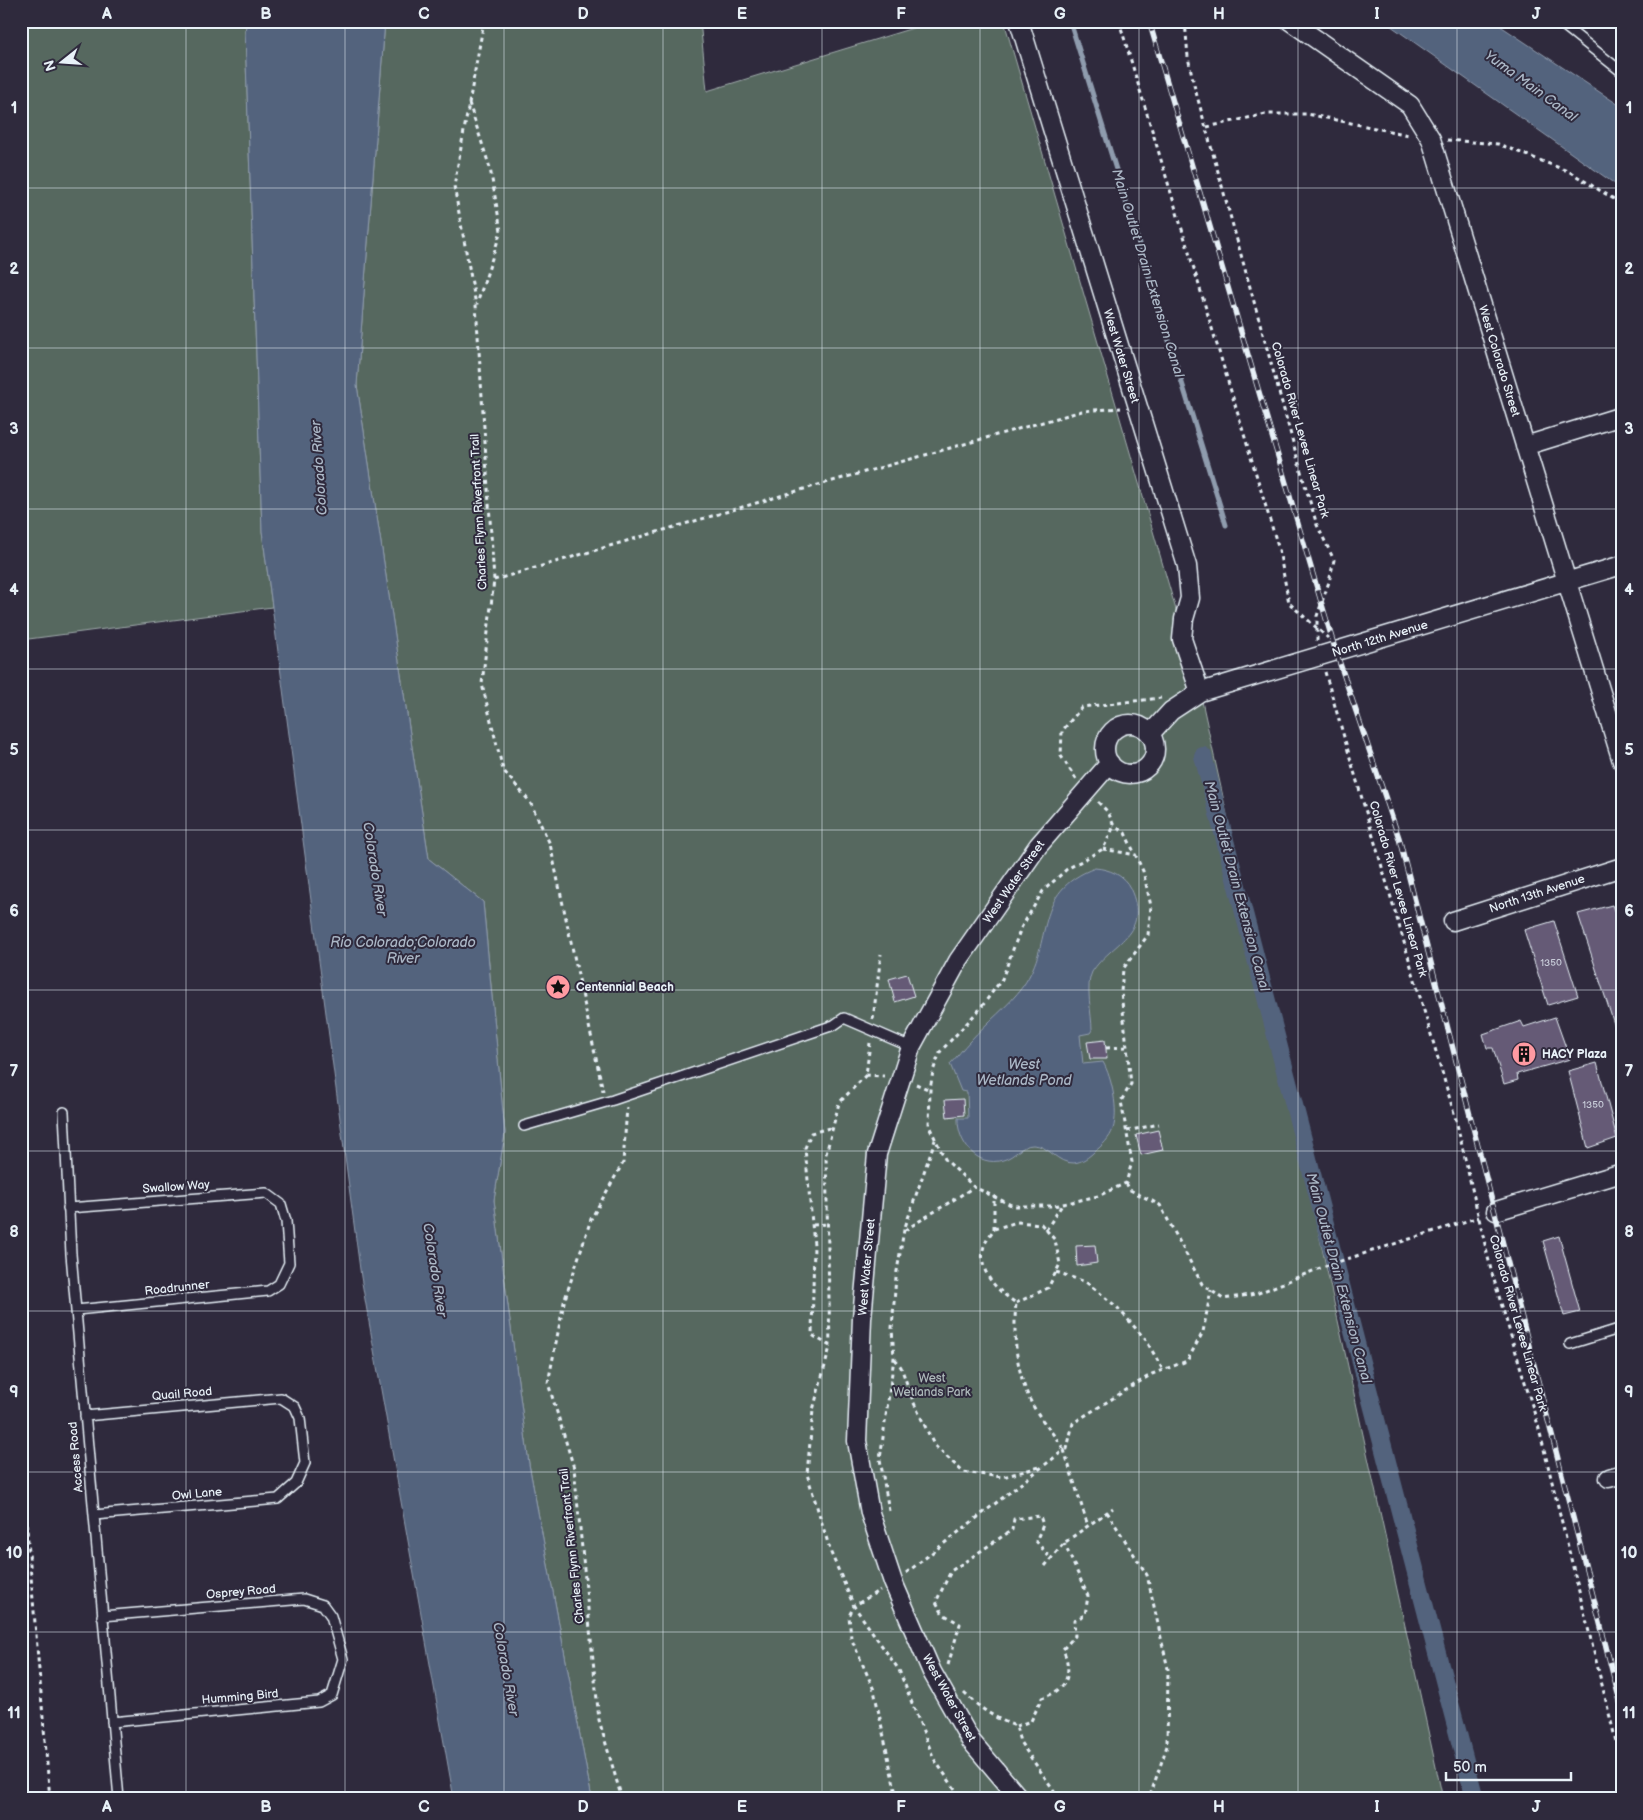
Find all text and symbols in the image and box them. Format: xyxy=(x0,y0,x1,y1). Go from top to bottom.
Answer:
text: A xyxy=(101,5,112,24)
text: B xyxy=(260,5,272,24)
text: C xyxy=(418,5,430,24)
text: D xyxy=(577,5,589,24)
text: E xyxy=(737,5,747,24)
text: F xyxy=(896,5,906,24)
text: G xyxy=(1054,5,1066,24)
text: H xyxy=(1213,5,1225,24)
text: I xyxy=(1374,5,1380,24)
text: J xyxy=(1532,5,1541,24)
north arrow xyxy=(38,38,88,88)
water label: Yuma Main Canal xyxy=(1481,47,1581,126)
text: N xyxy=(40,58,60,73)
text: 1 xyxy=(11,99,17,118)
text: 1 xyxy=(1626,99,1632,118)
water label: Main Outlet Drain Extension Canal xyxy=(1108,167,1188,380)
text: 2 xyxy=(9,260,19,279)
text: 2 xyxy=(1624,260,1634,279)
street label: West Colorado Street xyxy=(1475,304,1523,419)
street label: West Water Street xyxy=(1100,307,1143,405)
street label: Colorado River Levee Linear Park xyxy=(1268,340,1332,520)
water label: Colorado River xyxy=(307,419,331,516)
text: 3 xyxy=(9,420,19,439)
text: 3 xyxy=(1624,420,1634,439)
street label: Charles Flynn Riverfront Trail xyxy=(467,434,491,590)
text: 4 xyxy=(9,581,19,600)
text: 4 xyxy=(1624,581,1634,600)
street label: North 12th Avenue xyxy=(1330,617,1430,661)
text: 5 xyxy=(9,741,19,760)
text: 5 xyxy=(1624,741,1634,760)
water label: Main Outlet Drain Extension Canal xyxy=(1201,779,1274,994)
street label: Colorado River Levee Linear Park xyxy=(1366,799,1430,979)
water label: Colorado River xyxy=(359,821,391,918)
street label: West Water Street xyxy=(980,837,1048,926)
street label: North 13th Avenue xyxy=(1487,871,1587,917)
text: 6 xyxy=(9,902,19,921)
text: 6 xyxy=(1624,902,1634,921)
water label: Río Colorado;Colorado River xyxy=(330,934,476,967)
house number: 1350 xyxy=(1540,957,1562,969)
place icon: Centennial Beach xyxy=(545,974,571,1000)
place label: Centennial Beach xyxy=(576,980,674,995)
building icon: HACY Plaza xyxy=(1511,1041,1537,1067)
place label: HACY Plaza xyxy=(1542,1047,1607,1062)
water label: West Wetlands Pond xyxy=(977,1056,1072,1089)
text: 7 xyxy=(10,1062,19,1081)
text: 7 xyxy=(1625,1062,1634,1081)
house number: 1350 xyxy=(1582,1099,1604,1111)
water label: Main Outlet Drain Extension Canal xyxy=(1303,1171,1376,1386)
street label: Swallow Way xyxy=(142,1177,211,1197)
street label: West Water Street xyxy=(855,1217,879,1316)
water label: Colorado River xyxy=(419,1222,451,1319)
text: 8 xyxy=(9,1223,19,1242)
text: 8 xyxy=(1624,1223,1634,1242)
street label: Colorado River Levee Linear Park xyxy=(1486,1233,1550,1413)
street label: Roadrunner xyxy=(144,1277,211,1299)
park label: West Wetlands Park xyxy=(893,1371,971,1400)
text: 9 xyxy=(9,1383,19,1402)
text: 9 xyxy=(1624,1383,1634,1402)
street label: Quail Road xyxy=(151,1384,213,1404)
street label: Access Road xyxy=(65,1421,87,1493)
street label: Charles Flynn Riverfront Trail xyxy=(556,1468,588,1624)
street label: Owl Lane xyxy=(171,1484,223,1504)
text: 10 xyxy=(6,1544,22,1563)
text: 10 xyxy=(1621,1544,1637,1563)
street label: Osprey Road xyxy=(205,1581,277,1603)
water label: Colorado River xyxy=(489,1621,523,1718)
street label: West Water Street xyxy=(919,1652,979,1745)
street label: Humming Bird xyxy=(201,1686,279,1708)
text: 11 xyxy=(7,1704,21,1723)
text: 11 xyxy=(1622,1704,1636,1723)
scale bar xyxy=(1446,1750,1570,1782)
text: 50 m xyxy=(1453,1758,1487,1777)
text: A xyxy=(101,1798,112,1817)
text: B xyxy=(260,1798,272,1817)
text: C xyxy=(418,1798,430,1817)
text: D xyxy=(577,1798,589,1817)
text: E xyxy=(737,1798,747,1817)
text: F xyxy=(896,1798,906,1817)
text: G xyxy=(1054,1798,1066,1817)
text: H xyxy=(1213,1798,1225,1817)
text: I xyxy=(1374,1798,1380,1817)
text: J xyxy=(1532,1798,1541,1817)

